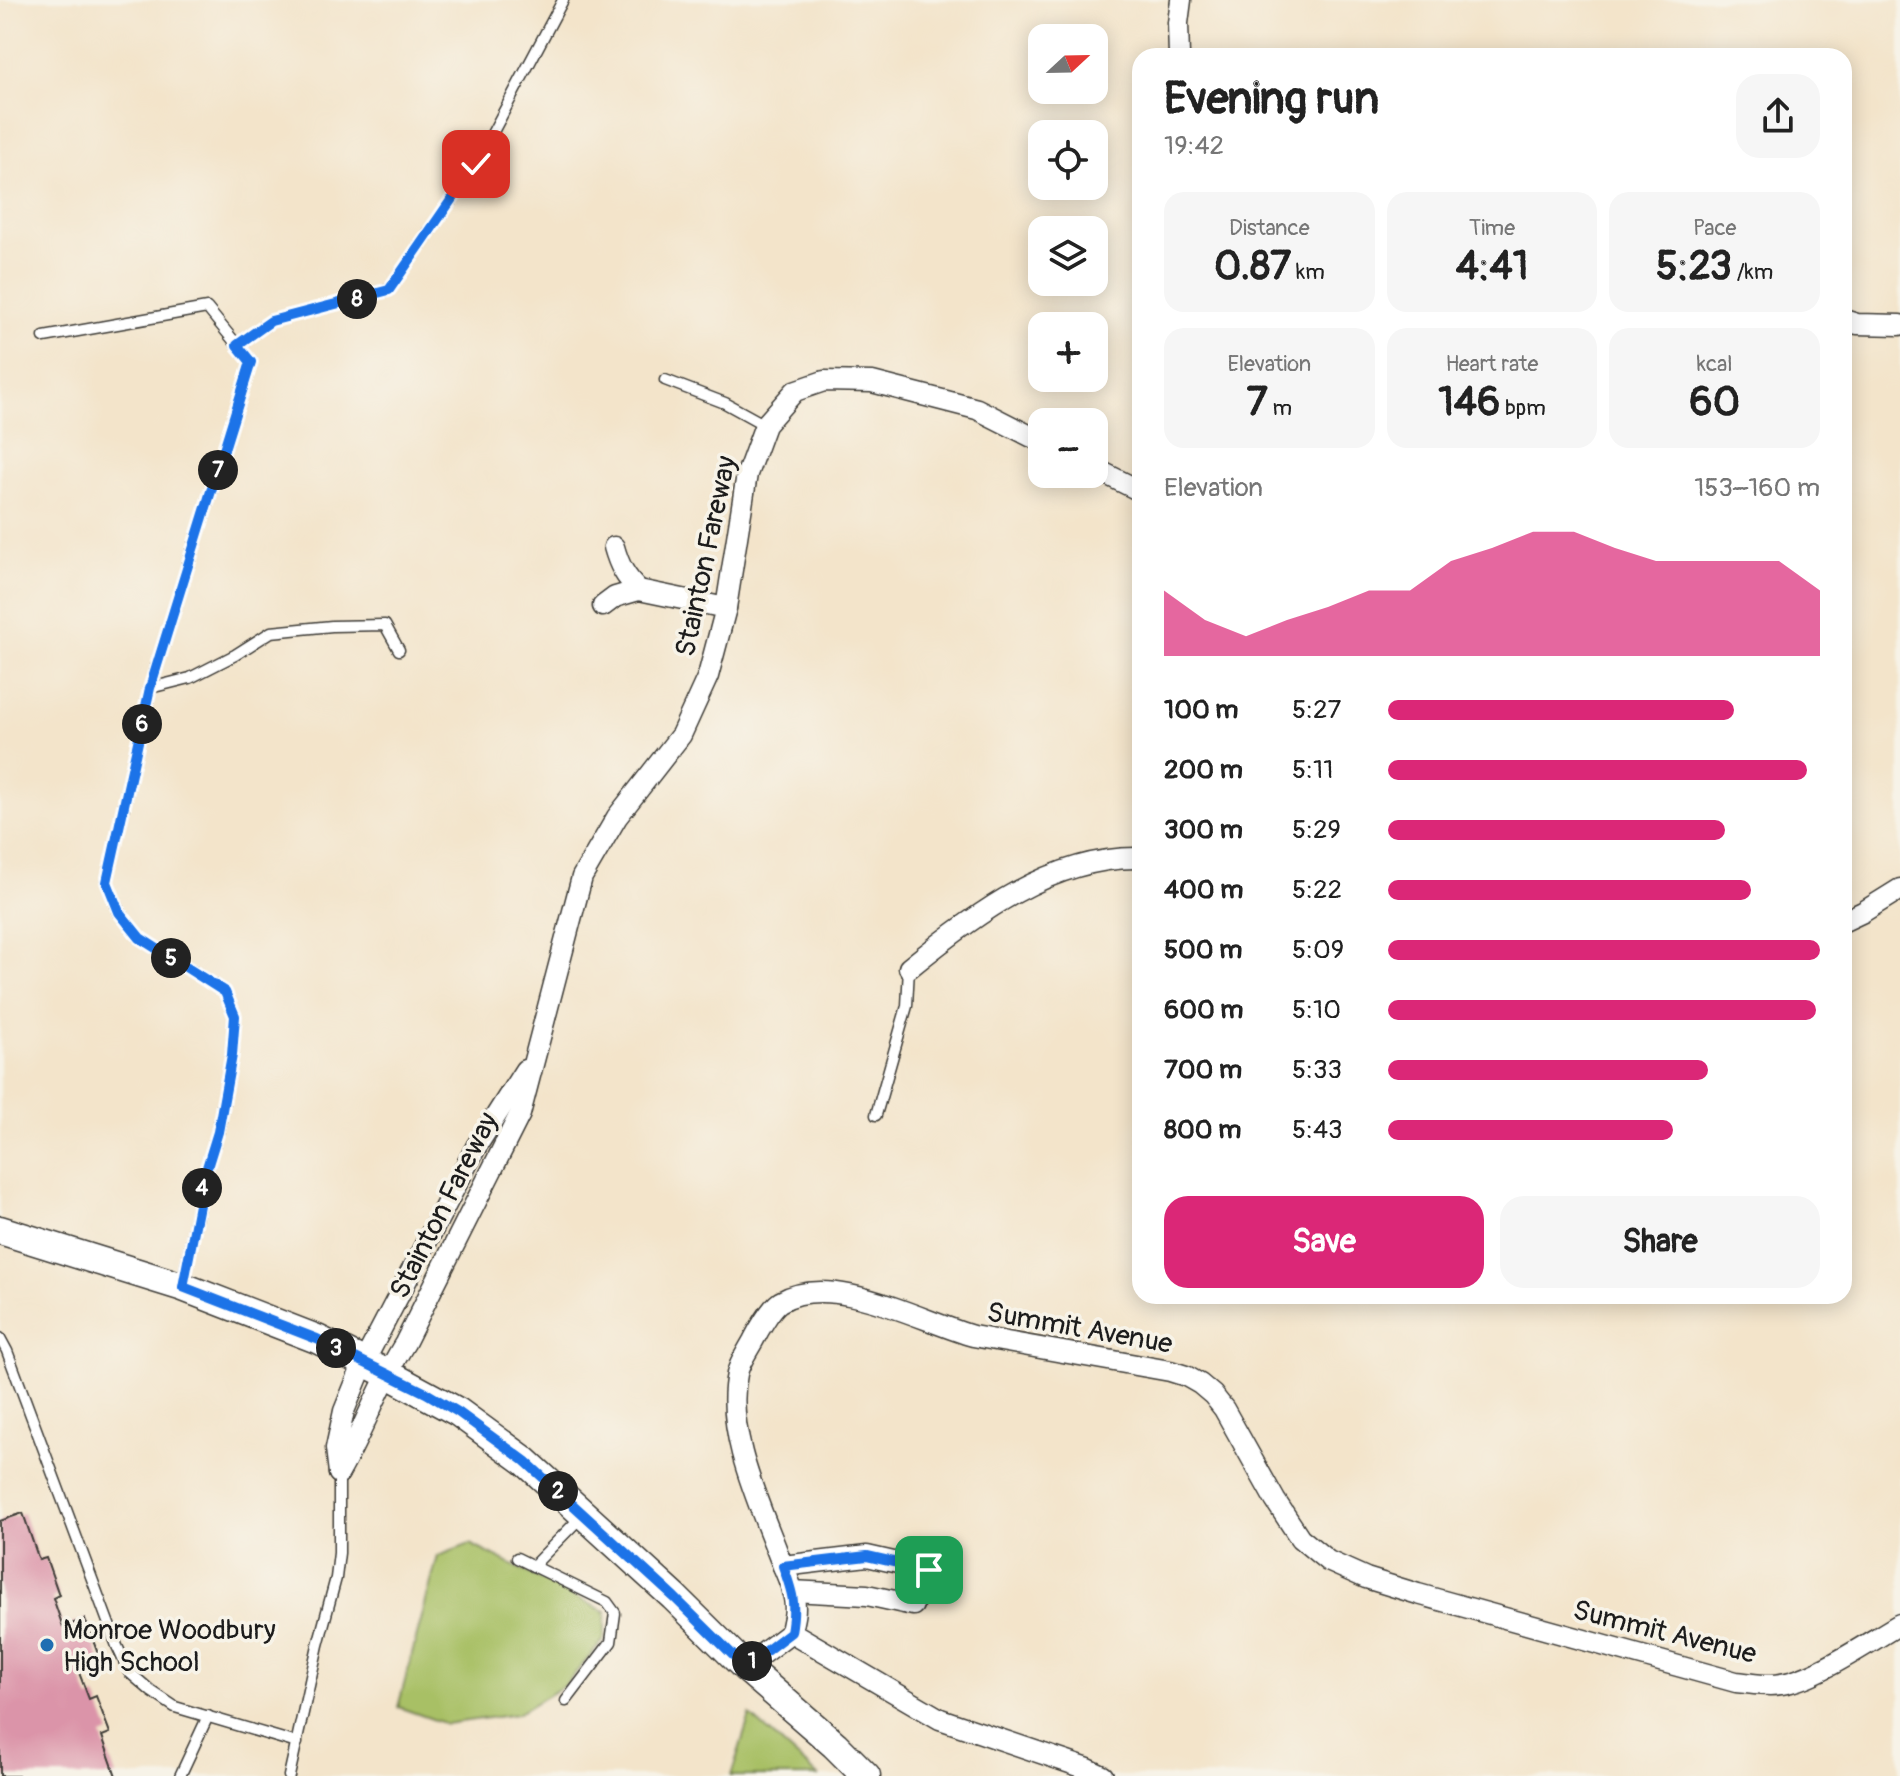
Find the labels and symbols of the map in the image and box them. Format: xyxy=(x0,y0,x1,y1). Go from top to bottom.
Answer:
north arrow xyxy=(1028,24,1108,104)
pin xyxy=(442,130,510,198)
pin: 8 xyxy=(337,279,377,319)
pin: 7 xyxy=(198,450,238,490)
street label: Stainton Fareway xyxy=(668,453,745,660)
pin: 6 xyxy=(122,704,162,744)
pin: 5 xyxy=(151,938,191,978)
street label: Stainton Fareway xyxy=(382,1107,506,1305)
pin: 4 xyxy=(182,1168,222,1208)
street label: Summit Avenue xyxy=(984,1295,1175,1362)
pin: 3 xyxy=(316,1328,356,1368)
pin: 2 xyxy=(538,1471,578,1511)
pin xyxy=(895,1536,963,1604)
street label: Summit Avenue xyxy=(1569,1593,1760,1672)
place label: Monroe Woodbury High School xyxy=(63,1613,276,1680)
marker: Monroe Woodbury High School xyxy=(38,1636,56,1654)
pin: 1 xyxy=(732,1641,772,1681)

